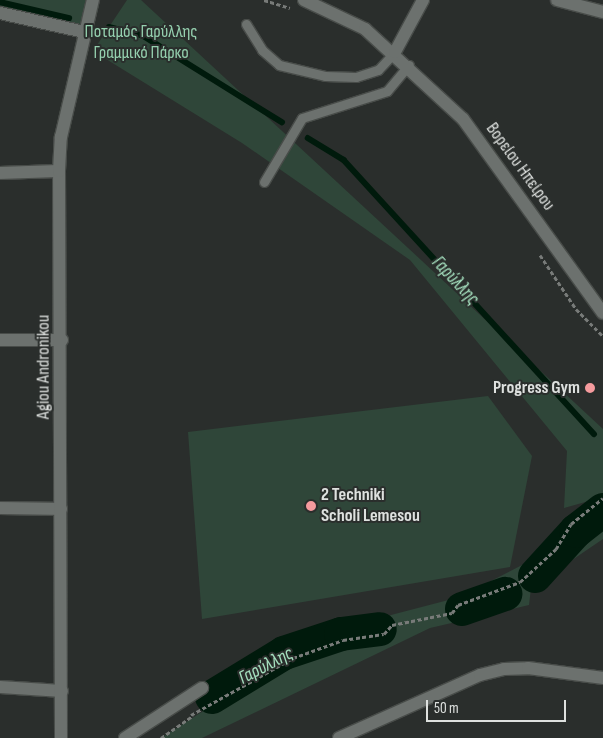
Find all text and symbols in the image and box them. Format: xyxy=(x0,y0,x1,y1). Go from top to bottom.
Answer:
park label: Ποταμός Γαρύλλης Γραμμικό Πάρκο xyxy=(85,22,197,64)
street label: Βορείου Ηπείρου xyxy=(481,119,559,215)
water label: Γαρύλλης xyxy=(427,252,483,310)
street label: Agiou Andronikou xyxy=(33,315,55,419)
place label: Progress Gym xyxy=(493,377,580,399)
marker: Progress Gym xyxy=(584,382,596,394)
place label: 2 Techniki Scholi Lemesou xyxy=(321,485,420,528)
marker: 2 Techniki Scholi Lemesou xyxy=(305,500,317,512)
water label: Γαρύλλης xyxy=(235,642,297,690)
scale bar xyxy=(428,690,568,722)
text: 50 m xyxy=(434,699,459,718)

